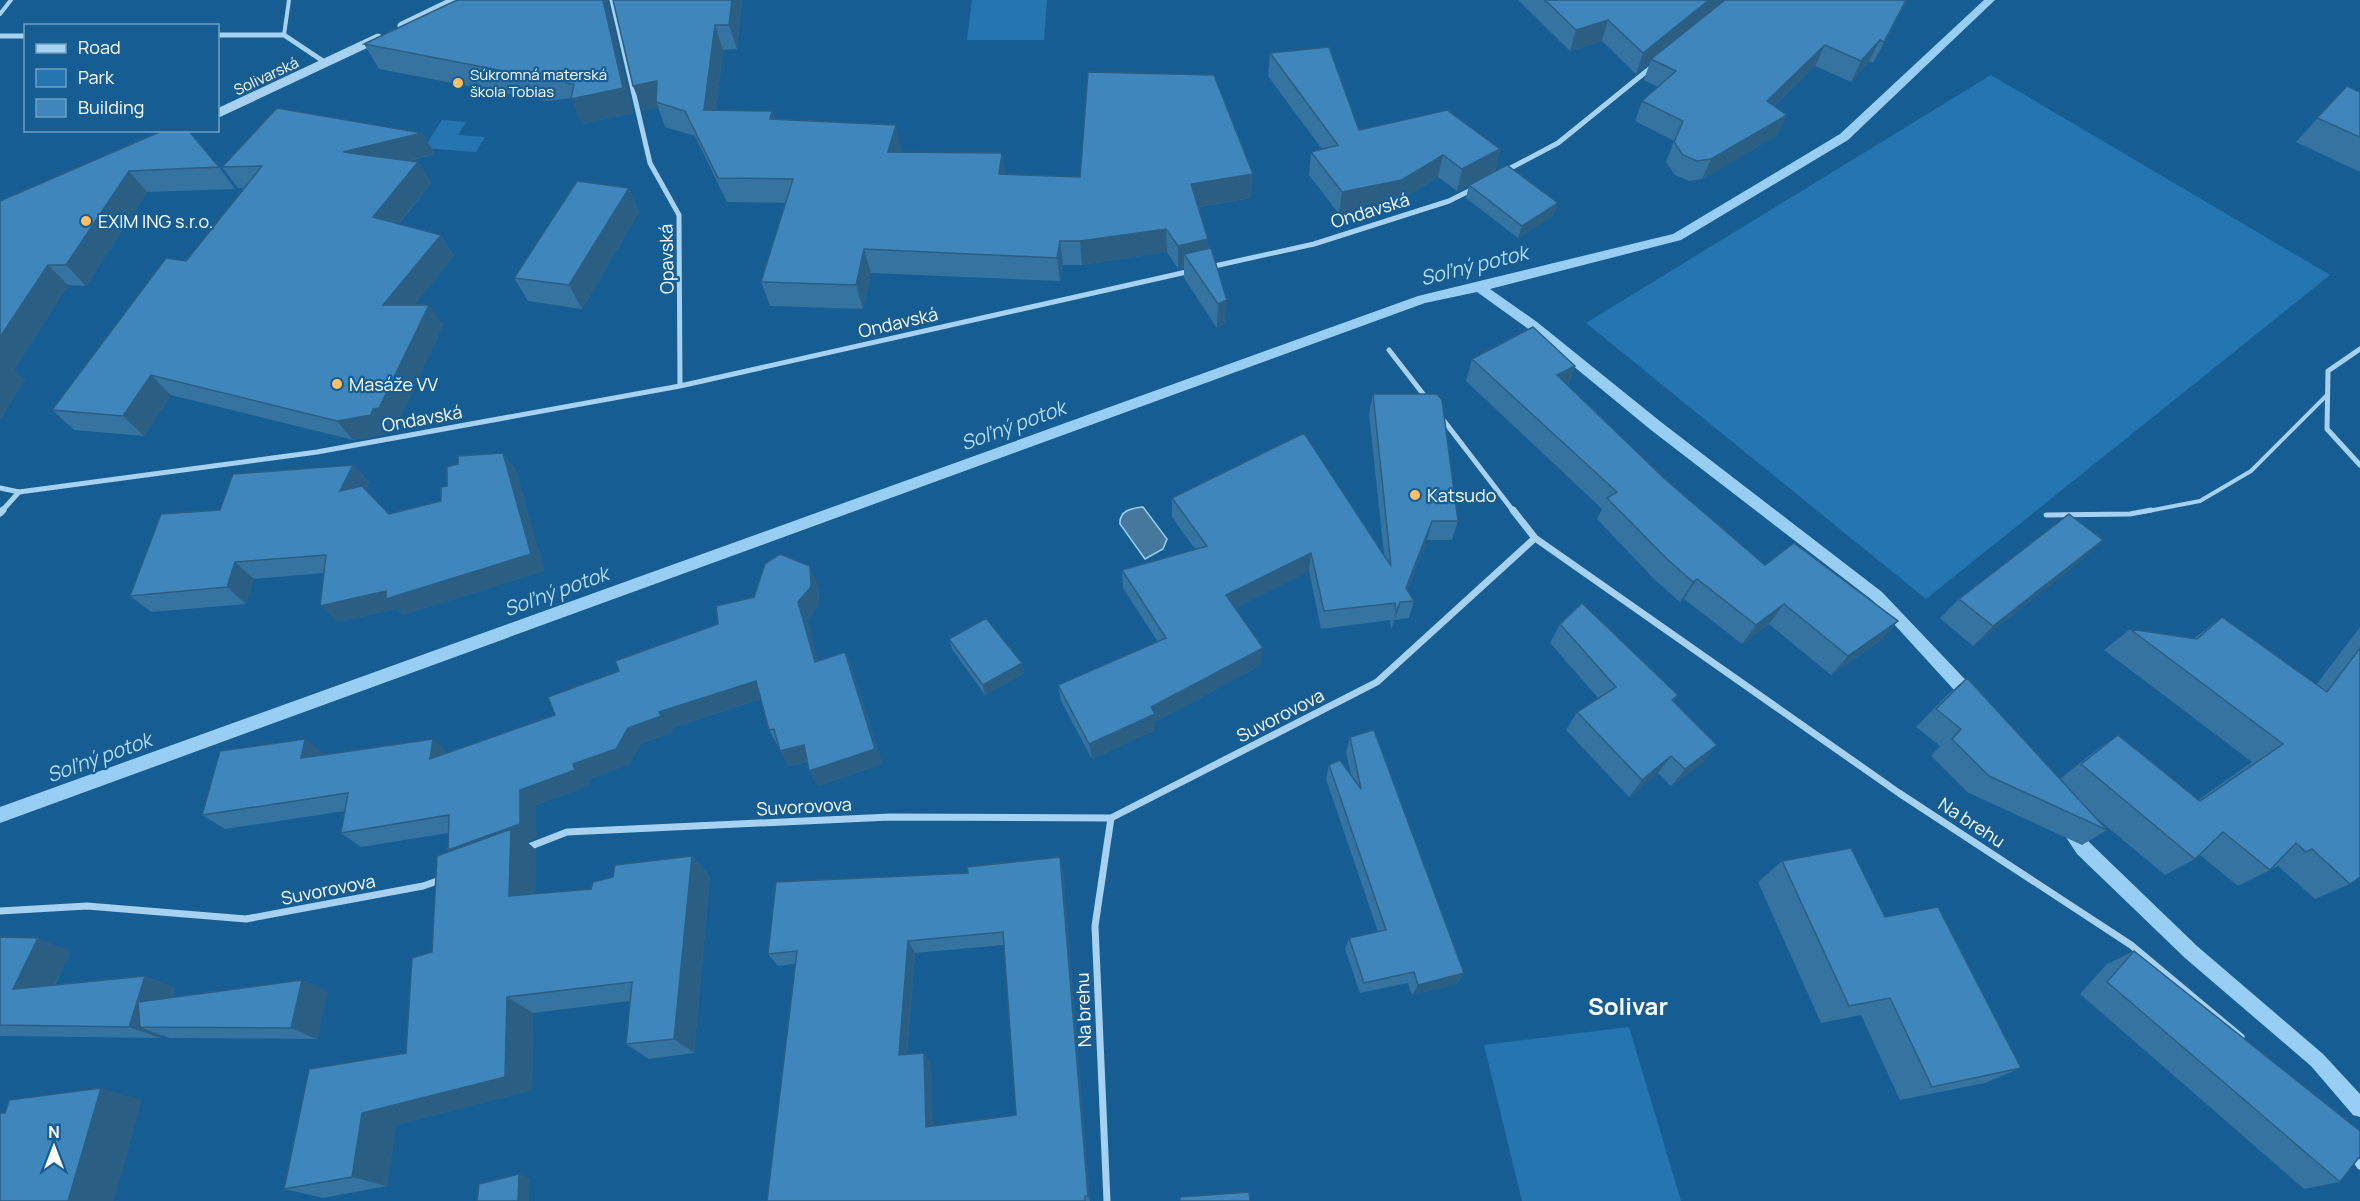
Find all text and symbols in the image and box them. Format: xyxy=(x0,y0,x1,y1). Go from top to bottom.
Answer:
legend xyxy=(24,24,219,132)
text: Road xyxy=(78,35,121,59)
street label: Solivarská xyxy=(230,52,302,100)
place label: Súkromná materská škola Tobias xyxy=(470,64,607,102)
text: Park xyxy=(78,65,115,89)
marker: Súkromná materská škola Tobias xyxy=(451,76,465,90)
text: Building xyxy=(78,95,144,119)
street label: Ondavská xyxy=(1328,187,1412,233)
place label: EXIM ING s.r.o. xyxy=(98,209,213,233)
marker: EXIM ING s.r.o. xyxy=(79,214,93,228)
street label: Opavská xyxy=(653,224,679,294)
water label: Soľný potok xyxy=(1417,238,1534,291)
street label: Ondavská xyxy=(856,301,940,343)
place label: Masáže VV xyxy=(349,372,438,396)
marker: Masáže VV xyxy=(330,377,344,391)
water label: Soľný potok xyxy=(957,392,1072,456)
street label: Ondavská xyxy=(380,399,464,437)
place label: Katsudo xyxy=(1427,483,1496,507)
marker: Katsudo xyxy=(1408,488,1422,502)
water label: Soľný potok xyxy=(500,558,615,622)
street label: Suvorovova xyxy=(1232,683,1328,747)
water label: Soľný potok xyxy=(43,724,158,788)
street label: Suvorovova xyxy=(756,792,852,820)
street label: Na brehu xyxy=(1934,792,2010,852)
street label: Suvorovova xyxy=(279,868,377,910)
street label: Na brehu xyxy=(1070,972,1096,1048)
district label: Solivar xyxy=(1588,989,1668,1022)
north arrow xyxy=(24,1117,84,1177)
text: N xyxy=(48,1121,60,1143)

